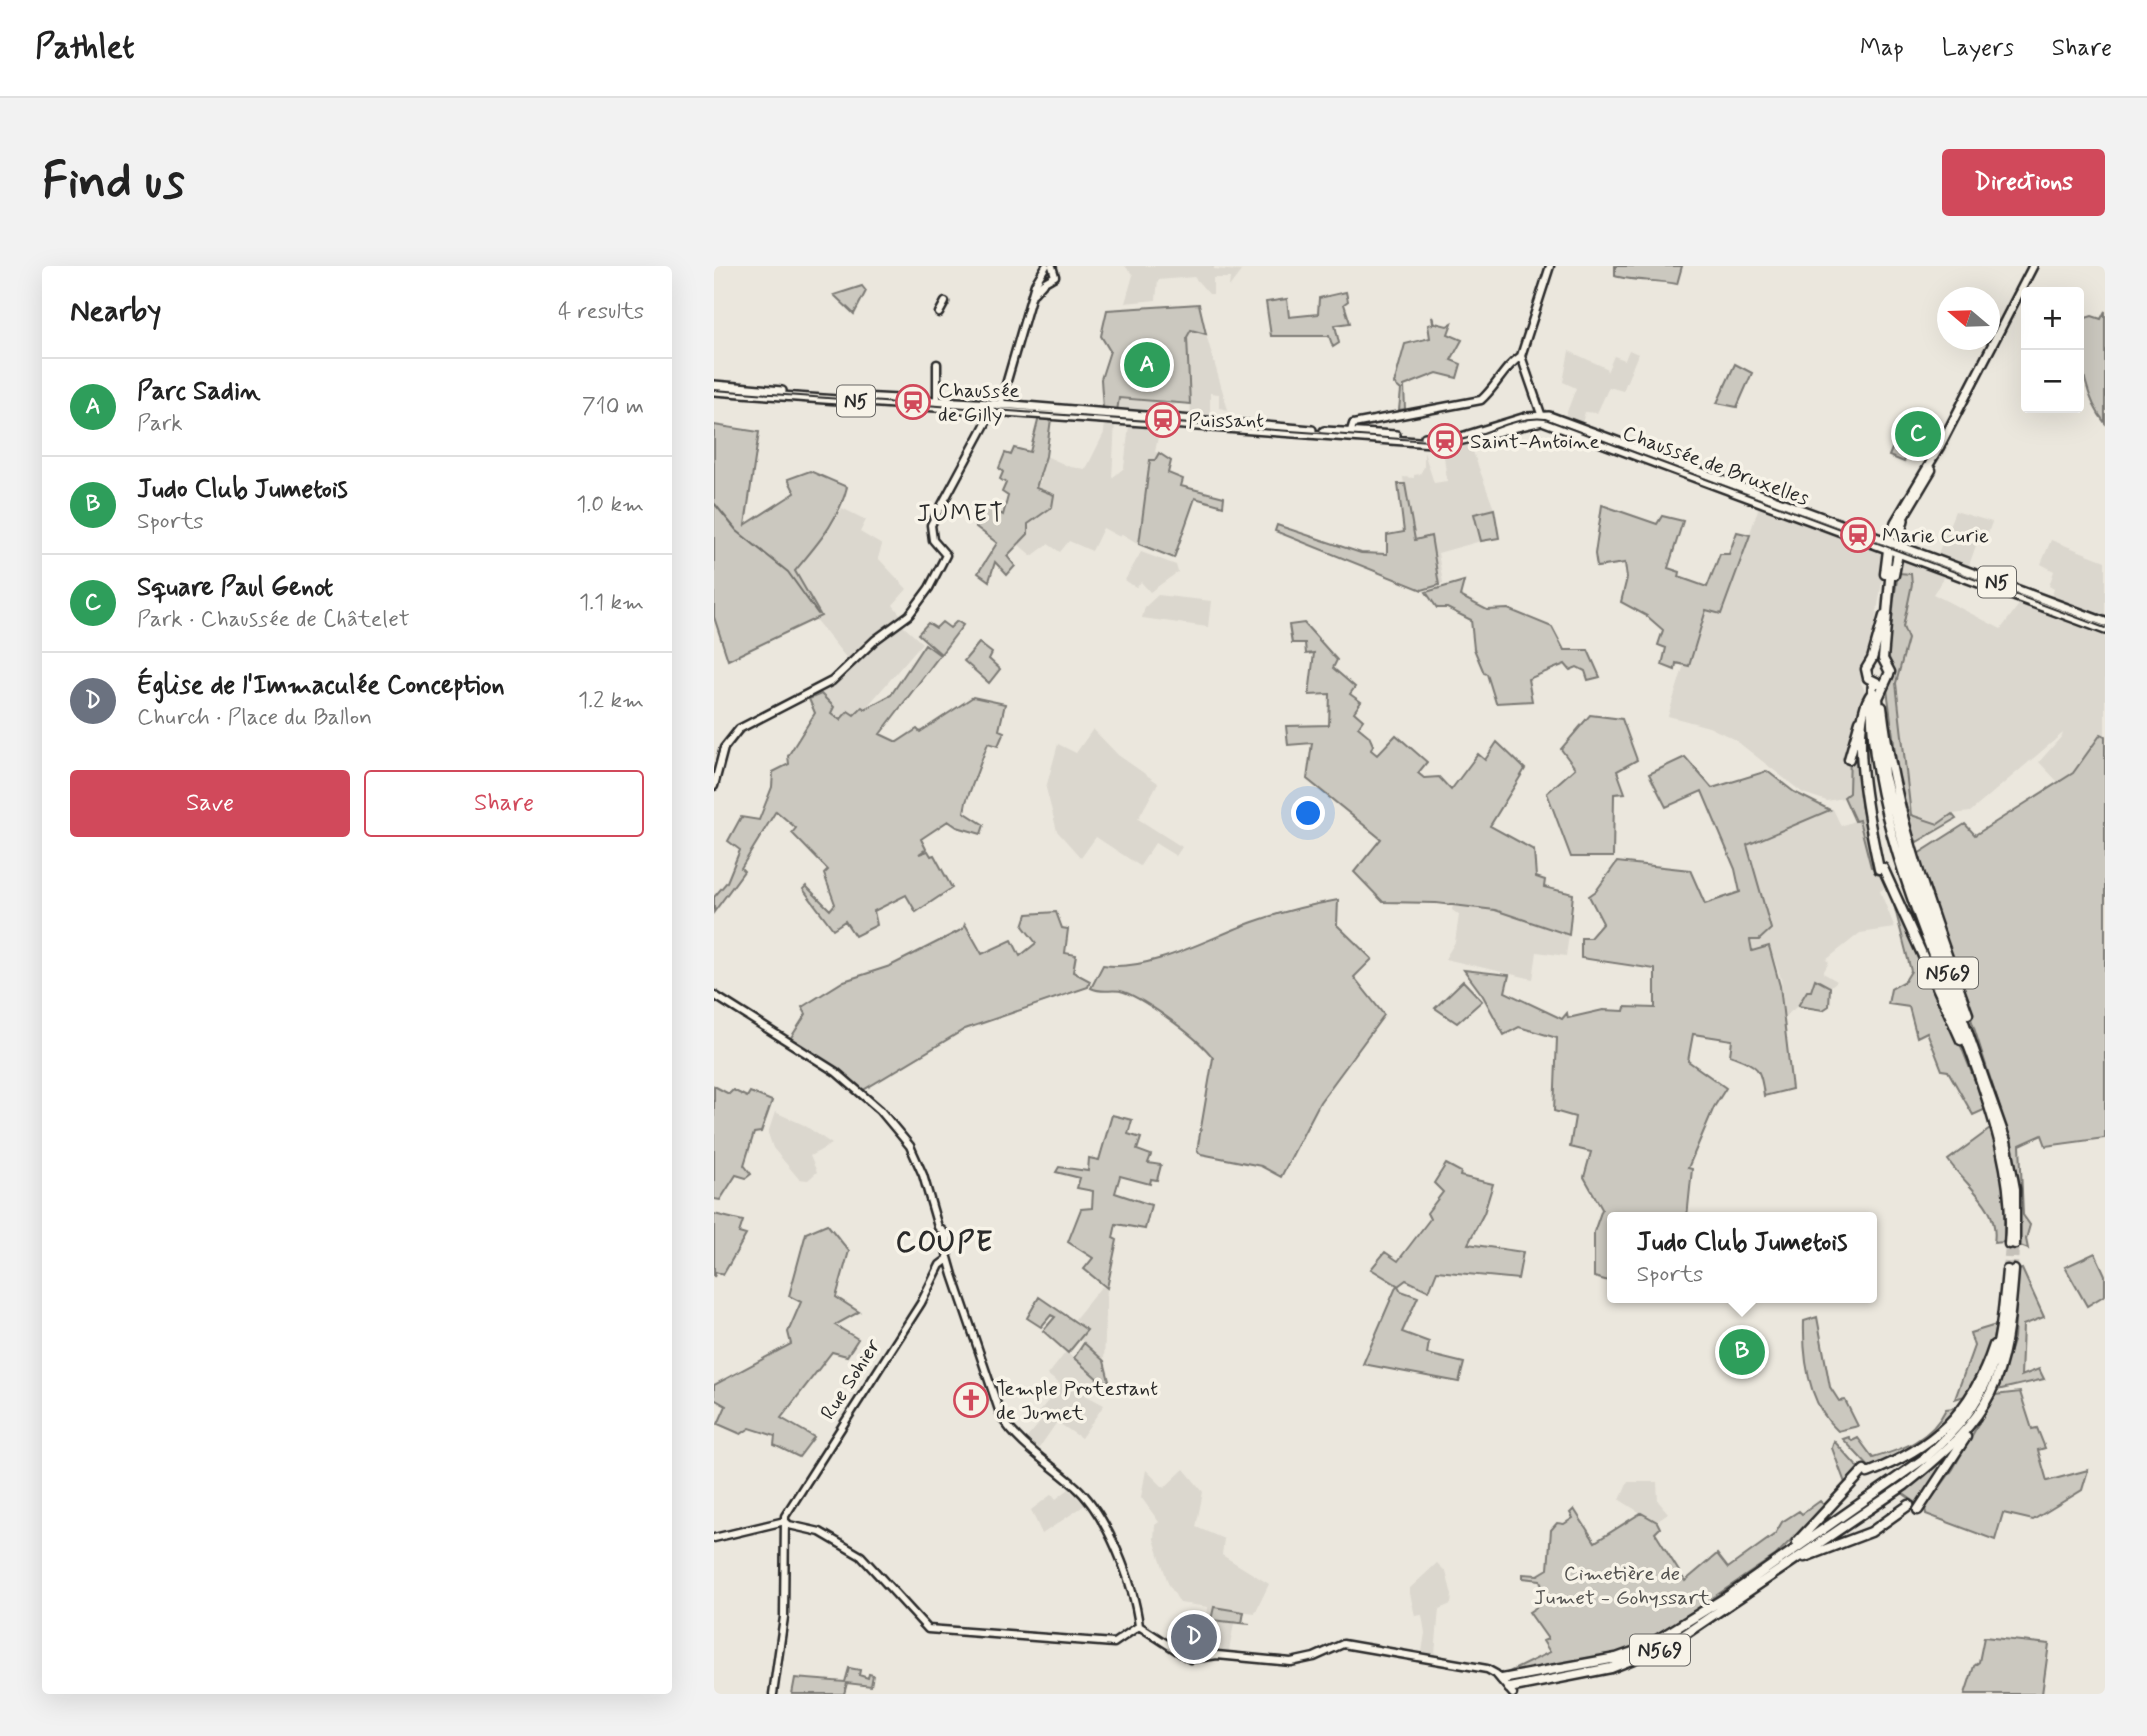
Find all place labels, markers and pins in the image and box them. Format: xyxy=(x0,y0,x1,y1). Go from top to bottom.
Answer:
pin: A xyxy=(1124,339,1170,391)
place label: Chaussée de Gilly xyxy=(938,377,1020,429)
station icon: Chaussée de Gilly xyxy=(894,383,932,421)
station icon: Puissant xyxy=(1144,401,1182,439)
place label: Puissant xyxy=(1188,407,1264,435)
pin: C xyxy=(1895,408,1941,460)
station icon: Saint-Antoine xyxy=(1426,422,1464,460)
place label: Saint-Antoine xyxy=(1470,428,1600,456)
station icon: Marie Curie xyxy=(1839,516,1877,554)
place label: Marie Curie xyxy=(1882,522,1989,550)
pin: B xyxy=(1719,1326,1765,1378)
place label: Temple Protestant de Jumet xyxy=(996,1375,1158,1427)
church icon: Temple Protestant de Jumet xyxy=(952,1381,990,1419)
pin: D xyxy=(1171,1611,1217,1663)

